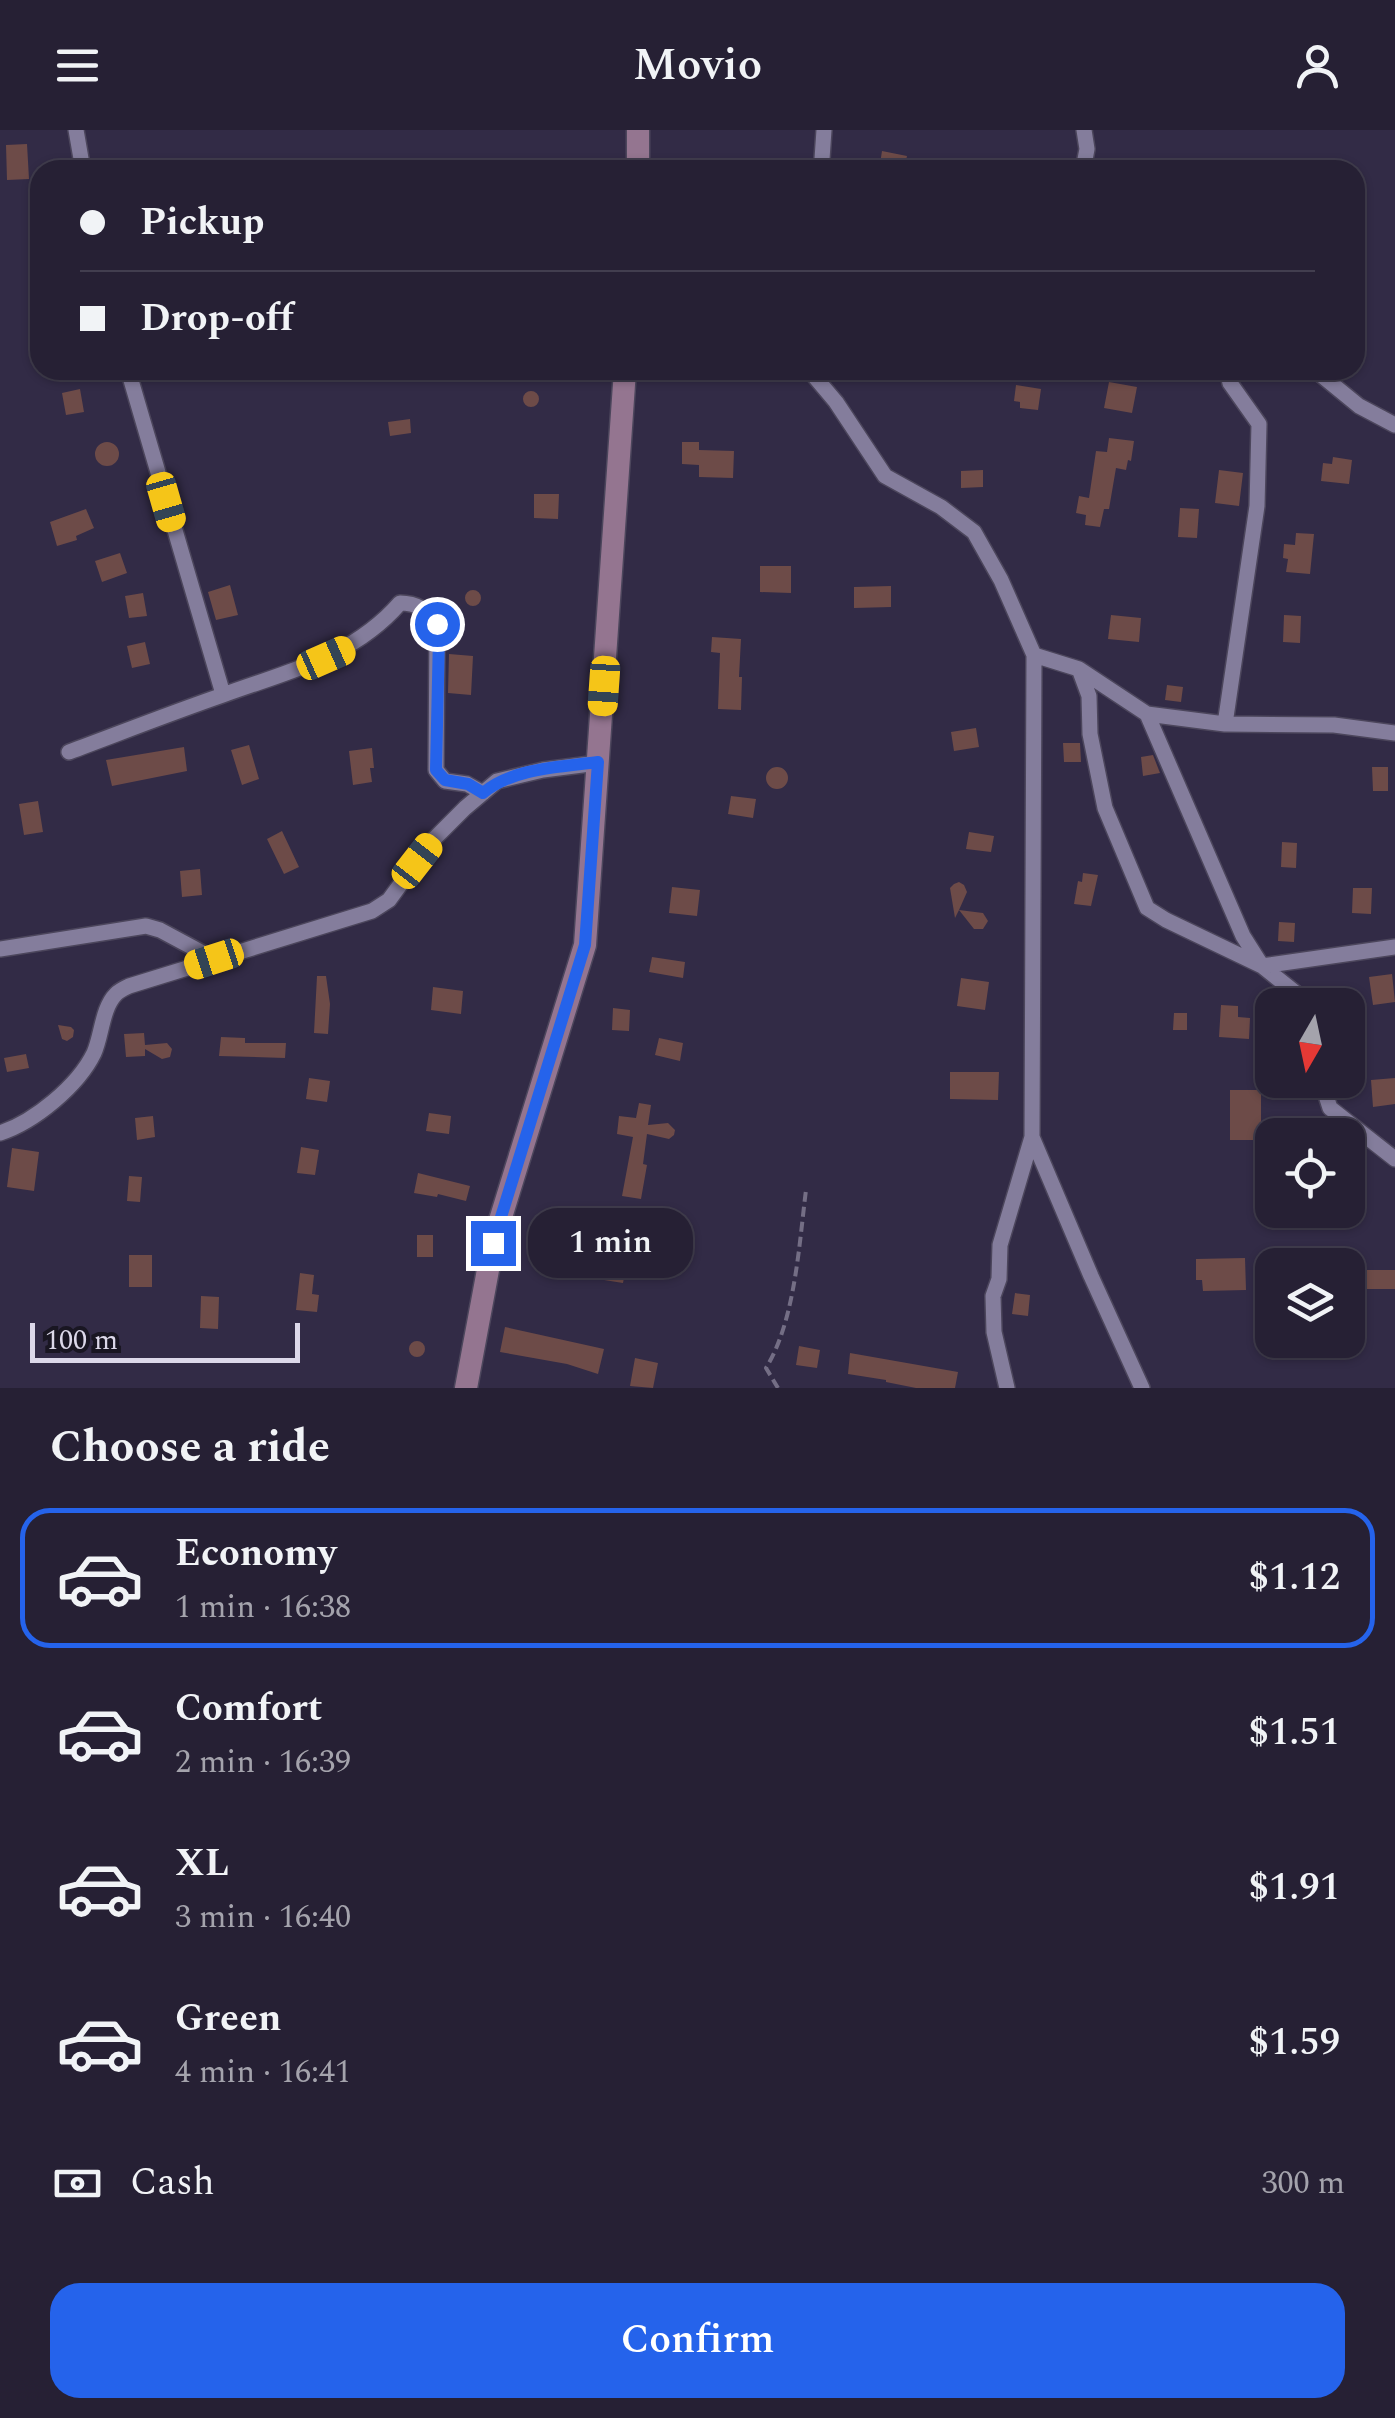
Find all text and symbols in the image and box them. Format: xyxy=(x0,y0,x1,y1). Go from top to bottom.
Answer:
text: Movio xyxy=(633,31,762,100)
icon: menu xyxy=(50,38,105,93)
icon: person xyxy=(1290,38,1345,93)
text: Pickup xyxy=(140,194,264,252)
text: Drop-off xyxy=(140,290,294,348)
car xyxy=(143,469,189,535)
route start xyxy=(415,602,460,647)
car xyxy=(292,632,360,684)
car xyxy=(587,655,621,717)
car xyxy=(387,828,447,894)
car xyxy=(181,935,247,983)
north arrow xyxy=(1255,988,1365,1098)
map controls xyxy=(1255,988,1365,1358)
button: locate xyxy=(1255,1118,1365,1228)
callout: 1 min xyxy=(528,1208,693,1278)
text: 1 min xyxy=(569,1218,652,1267)
route end xyxy=(471,1221,516,1266)
button: layers xyxy=(1255,1248,1365,1358)
scale bar xyxy=(30,1318,300,1362)
text: 100 m xyxy=(45,1319,118,1362)
text: Choose a ride xyxy=(50,1413,330,1482)
text: Economy xyxy=(175,1525,336,1583)
icon: car xyxy=(55,1533,145,1623)
text: $1.12 xyxy=(1249,1549,1340,1607)
text: 1 min · 16:38 xyxy=(175,1583,351,1632)
text: Comfort xyxy=(175,1680,322,1738)
icon: car xyxy=(55,1688,145,1778)
text: $1.51 xyxy=(1249,1704,1340,1762)
text: 2 min · 16:39 xyxy=(175,1738,351,1787)
text: XL xyxy=(175,1835,229,1893)
icon: car xyxy=(55,1843,145,1933)
text: $1.91 xyxy=(1249,1859,1340,1917)
text: 3 min · 16:40 xyxy=(175,1893,351,1942)
text: Green xyxy=(175,1990,282,2048)
icon: car xyxy=(55,1998,145,2088)
text: $1.59 xyxy=(1249,2014,1340,2072)
text: 4 min · 16:41 xyxy=(175,2048,351,2097)
text: Cash xyxy=(130,2154,215,2212)
icon: cash xyxy=(50,2156,105,2211)
text: 300 m xyxy=(1261,2159,1345,2208)
button: Confirm xyxy=(50,2283,1345,2398)

